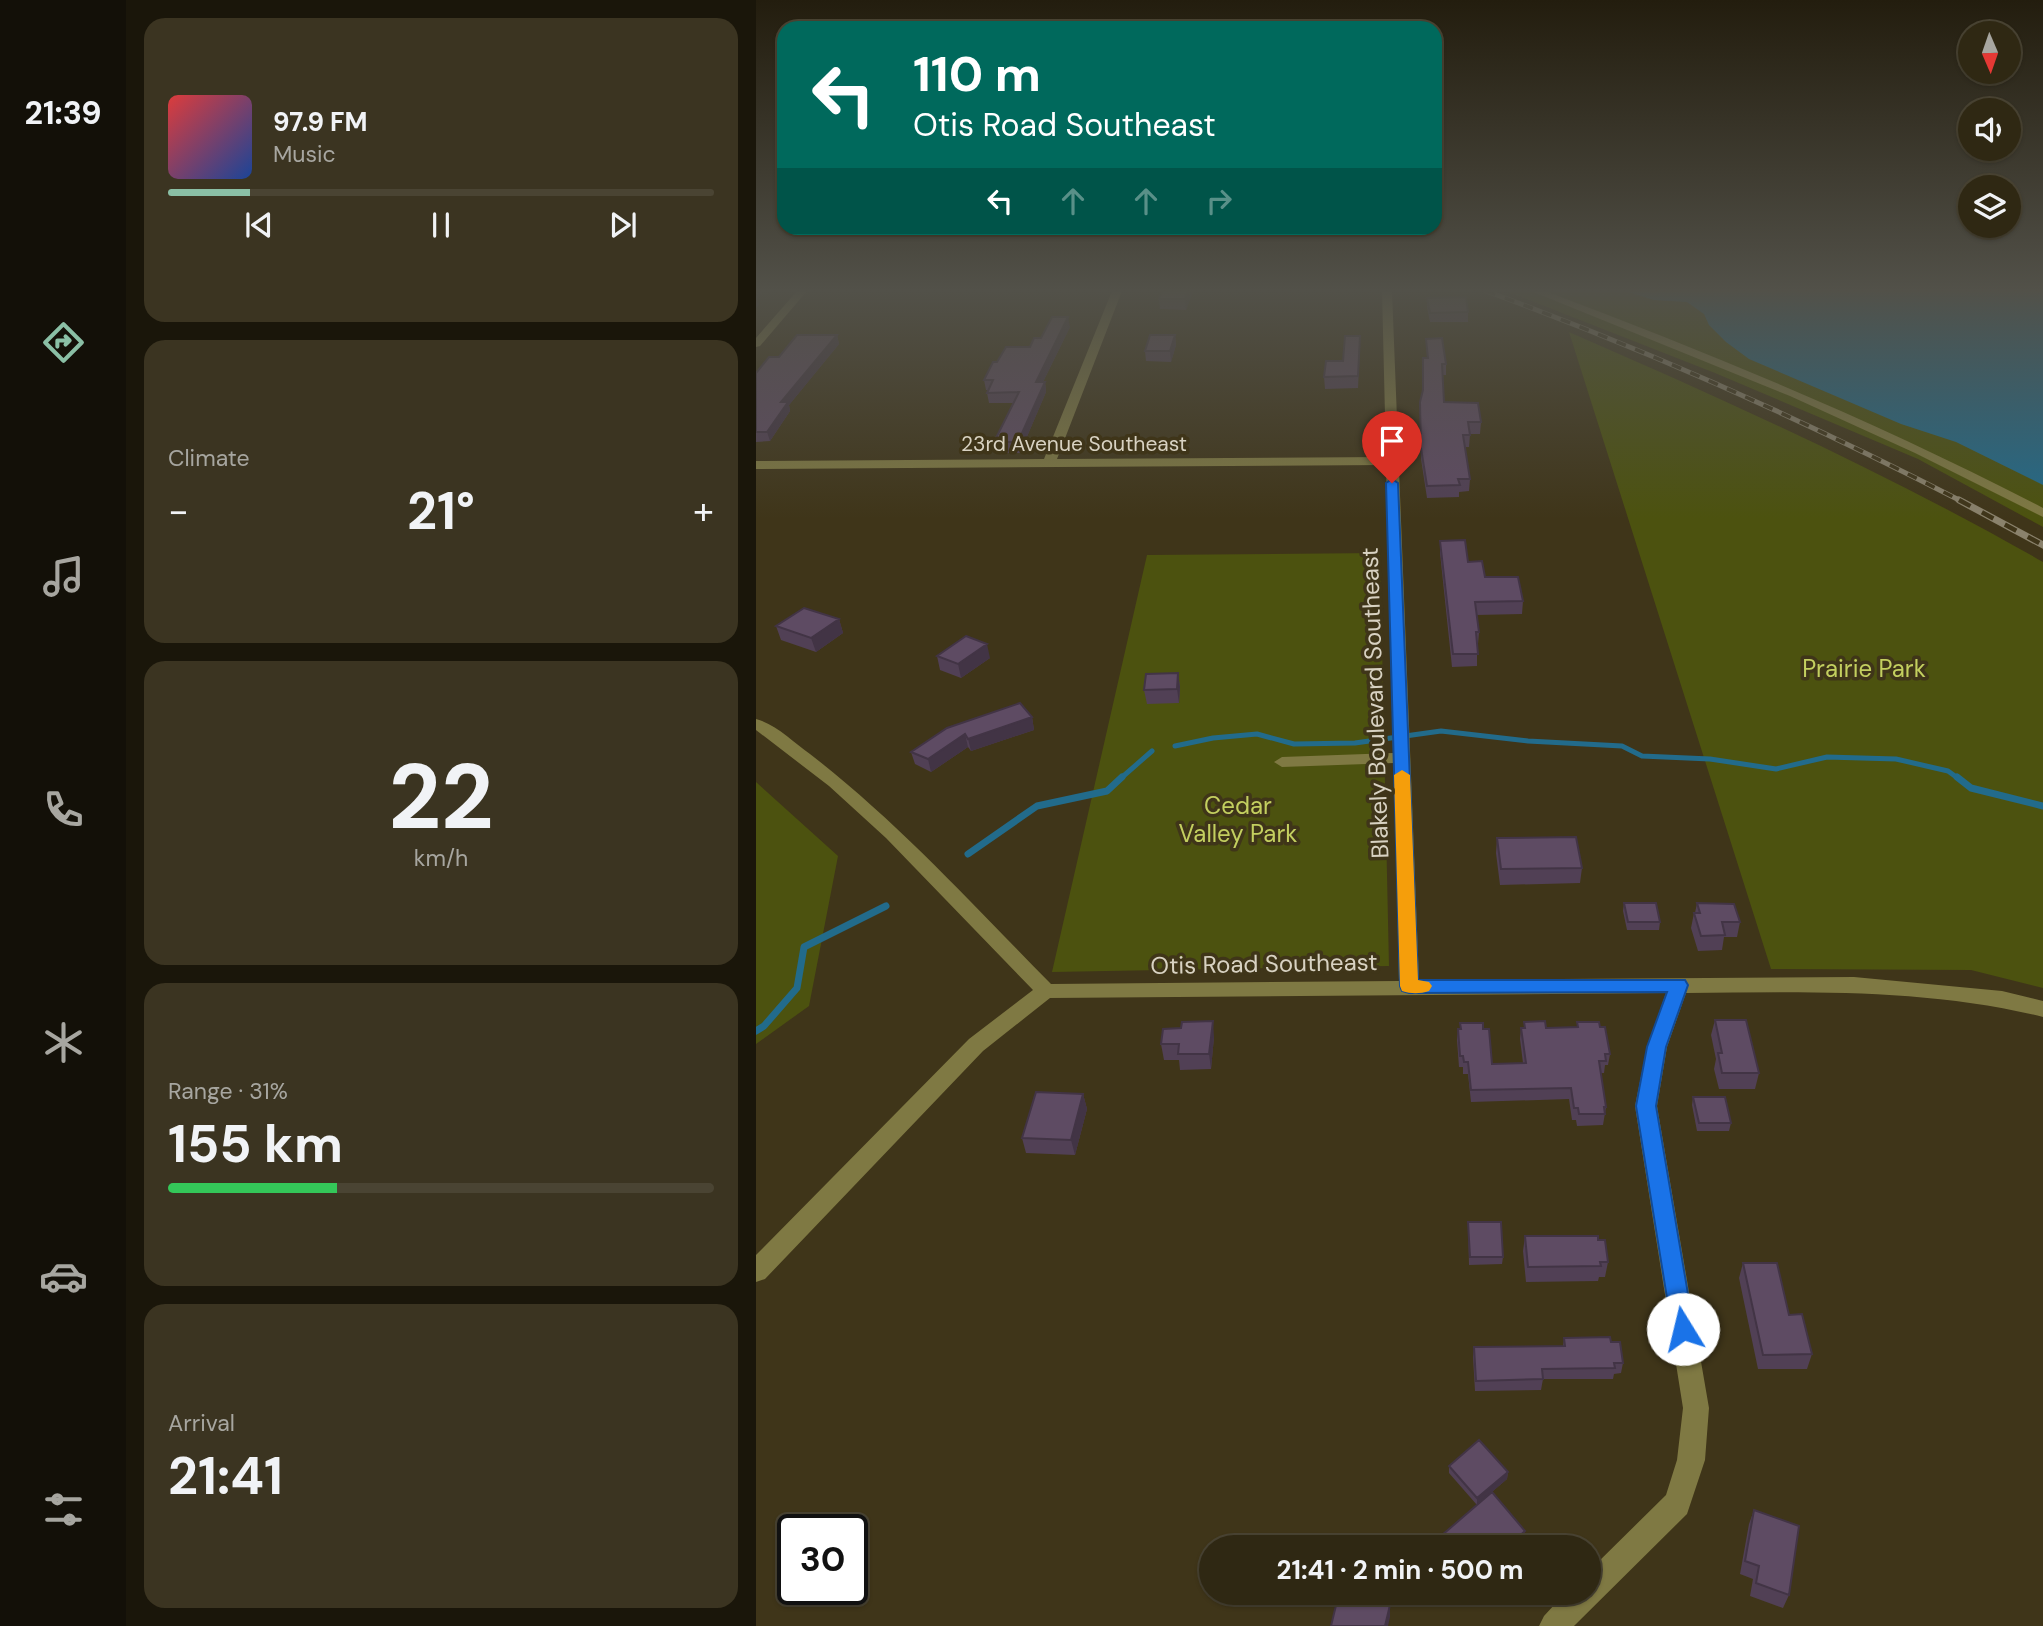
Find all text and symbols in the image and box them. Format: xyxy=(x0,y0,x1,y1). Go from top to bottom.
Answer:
north arrow xyxy=(1958,21,2021,84)
map controls xyxy=(1958,21,2021,238)
text: 110 m xyxy=(913,42,1041,106)
icon: left xyxy=(798,49,889,140)
text: 21:39 xyxy=(24,92,102,134)
button: sound xyxy=(1958,98,2021,161)
text: Otis Road Southeast xyxy=(913,104,1216,146)
text: 97.9 FM xyxy=(273,105,368,139)
text: Music xyxy=(273,139,336,169)
button: layers xyxy=(1958,175,2021,238)
icon: left xyxy=(981,182,1019,220)
icon: ahead xyxy=(1054,182,1092,220)
icon: ahead xyxy=(1127,182,1165,220)
icon: right xyxy=(1200,182,1238,220)
icon: previous xyxy=(240,206,278,244)
icon: pause xyxy=(422,206,460,244)
icon: next xyxy=(604,206,642,244)
icon: directions xyxy=(39,318,88,367)
pin xyxy=(1362,411,1422,483)
icon: arrive xyxy=(1373,422,1411,460)
street label: 23rd Avenue Southeast xyxy=(961,430,1187,458)
text: Climate xyxy=(168,443,250,473)
text: 21° xyxy=(407,477,475,545)
text: − xyxy=(168,486,189,536)
text: + xyxy=(693,486,714,536)
street label: Blakely Boulevard Southeast xyxy=(1354,547,1395,859)
icon: music xyxy=(39,552,88,601)
park label: Prairie Park xyxy=(1802,653,1926,684)
text: 22 xyxy=(388,738,494,856)
icon: phone xyxy=(39,785,88,834)
park label: Cedar Valley Park xyxy=(1179,790,1297,849)
text: km/h xyxy=(414,843,468,873)
street label: Otis Road Southeast xyxy=(1150,946,1378,981)
icon: climate xyxy=(39,1018,88,1067)
text: Range · 31% xyxy=(168,1076,288,1106)
text: 155 km xyxy=(168,1110,343,1178)
icon: car xyxy=(39,1252,88,1301)
position arrow xyxy=(1646,1292,1720,1366)
text: Arrival xyxy=(168,1408,235,1438)
text: 21:41 xyxy=(168,1442,283,1510)
icon: filters xyxy=(39,1485,88,1534)
speed limit sign: 30 xyxy=(777,1514,868,1605)
text: 21:41 · 2 min · 500 m xyxy=(1276,1553,1524,1587)

